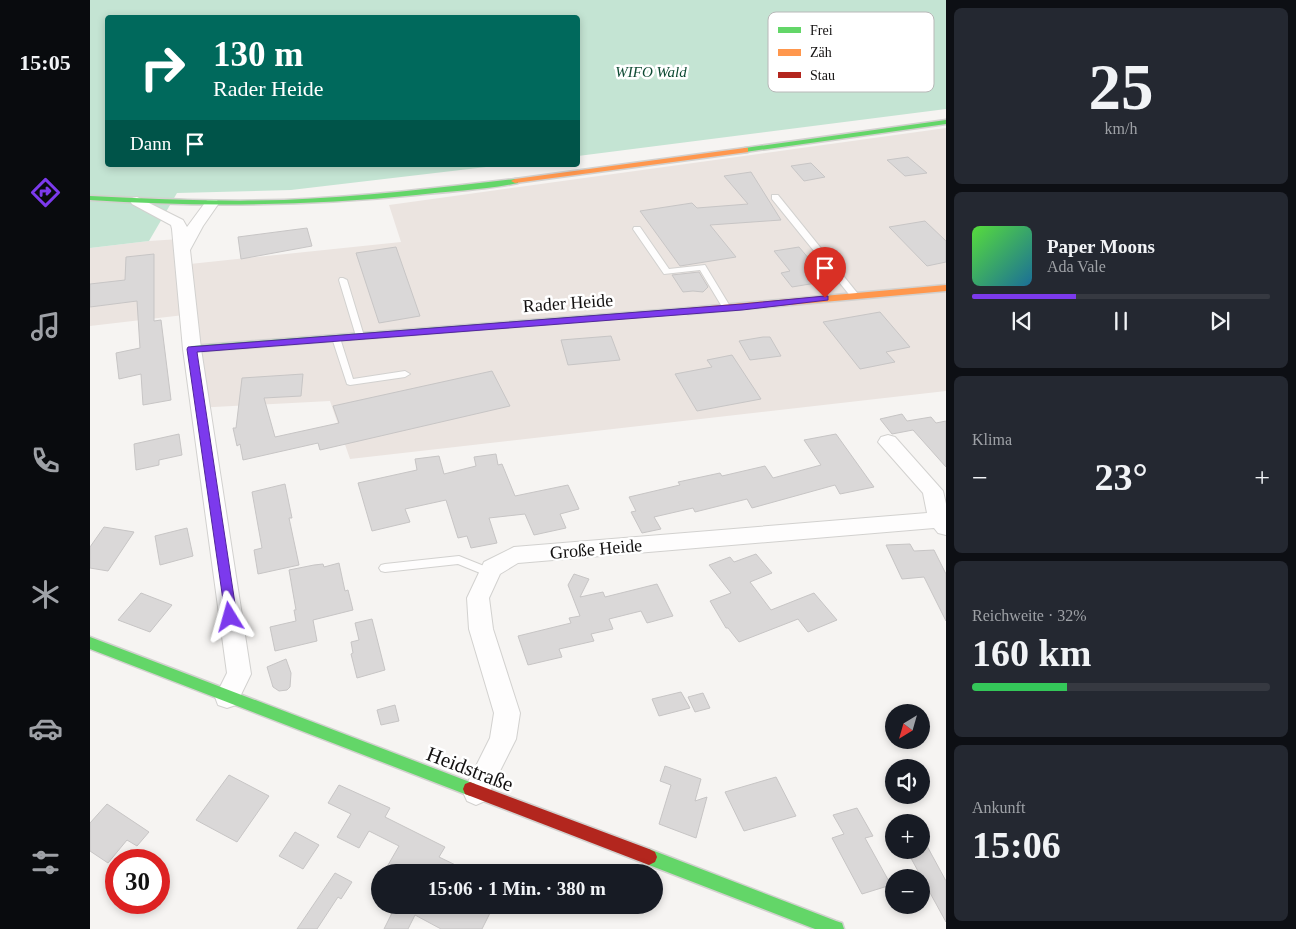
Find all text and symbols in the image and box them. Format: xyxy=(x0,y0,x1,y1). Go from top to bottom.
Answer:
legend xyxy=(768,12,934,92)
text: Frei xyxy=(810,23,833,38)
icon: right xyxy=(130,35,195,100)
text: 130 m xyxy=(213,35,303,74)
text: Zäh xyxy=(810,45,832,60)
text: 15:05 xyxy=(19,50,71,75)
text: 25 xyxy=(1089,51,1154,123)
park label: WIFO Wald xyxy=(615,64,687,80)
text: Stau xyxy=(810,68,835,83)
text: Rader Heide xyxy=(213,76,324,101)
text: km/h xyxy=(1105,120,1137,137)
icon: arrive xyxy=(181,130,209,158)
text: Dann xyxy=(130,133,171,154)
icon: directions xyxy=(28,175,63,210)
text: Paper Moons xyxy=(1047,236,1155,257)
pin xyxy=(804,247,846,298)
icon: arrive xyxy=(811,254,839,282)
text: Ada Vale xyxy=(1047,258,1106,275)
street label: Rader Heide xyxy=(522,290,614,316)
icon: previous xyxy=(1008,307,1036,335)
icon: pause xyxy=(1107,307,1135,335)
icon: next xyxy=(1206,307,1234,335)
icon: music xyxy=(28,309,63,344)
text: Klima xyxy=(972,431,1012,448)
icon: phone xyxy=(28,443,63,478)
text: 23° xyxy=(1094,456,1148,498)
text: − xyxy=(972,462,988,493)
text: + xyxy=(1254,462,1270,493)
street label: Große Heide xyxy=(549,535,643,563)
icon: climate xyxy=(28,577,63,612)
position arrow xyxy=(203,590,255,642)
text: Reichweite · 32% xyxy=(972,607,1087,624)
text: 160 km xyxy=(972,632,1091,674)
north arrow xyxy=(885,704,930,749)
map controls xyxy=(885,704,930,914)
icon: car xyxy=(28,711,63,746)
street label: Heidstraße xyxy=(423,741,517,797)
button: sound xyxy=(885,759,930,804)
text: Ankunft xyxy=(972,799,1025,816)
button: + xyxy=(885,814,930,859)
text: 15:06 xyxy=(972,824,1061,866)
icon: filters xyxy=(28,845,63,880)
speed limit sign: 30 xyxy=(105,849,170,914)
button: − xyxy=(885,869,930,914)
text: 15:06 · 1 Min. · 380 m xyxy=(428,878,606,899)

